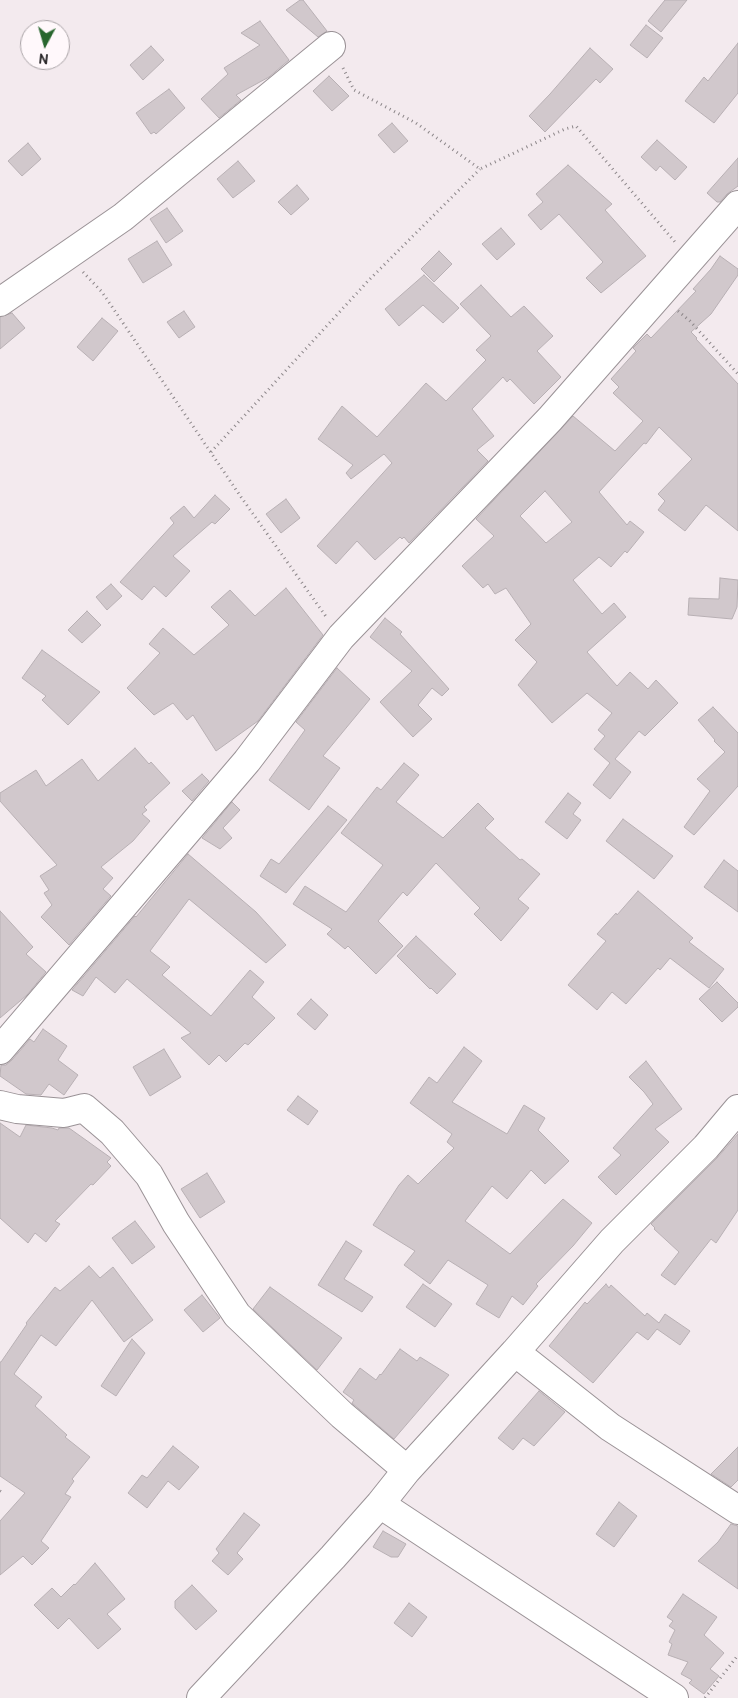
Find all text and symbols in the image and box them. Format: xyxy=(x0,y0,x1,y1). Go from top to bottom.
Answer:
north arrow xyxy=(20,20,70,70)
text: N xyxy=(38,49,49,68)

